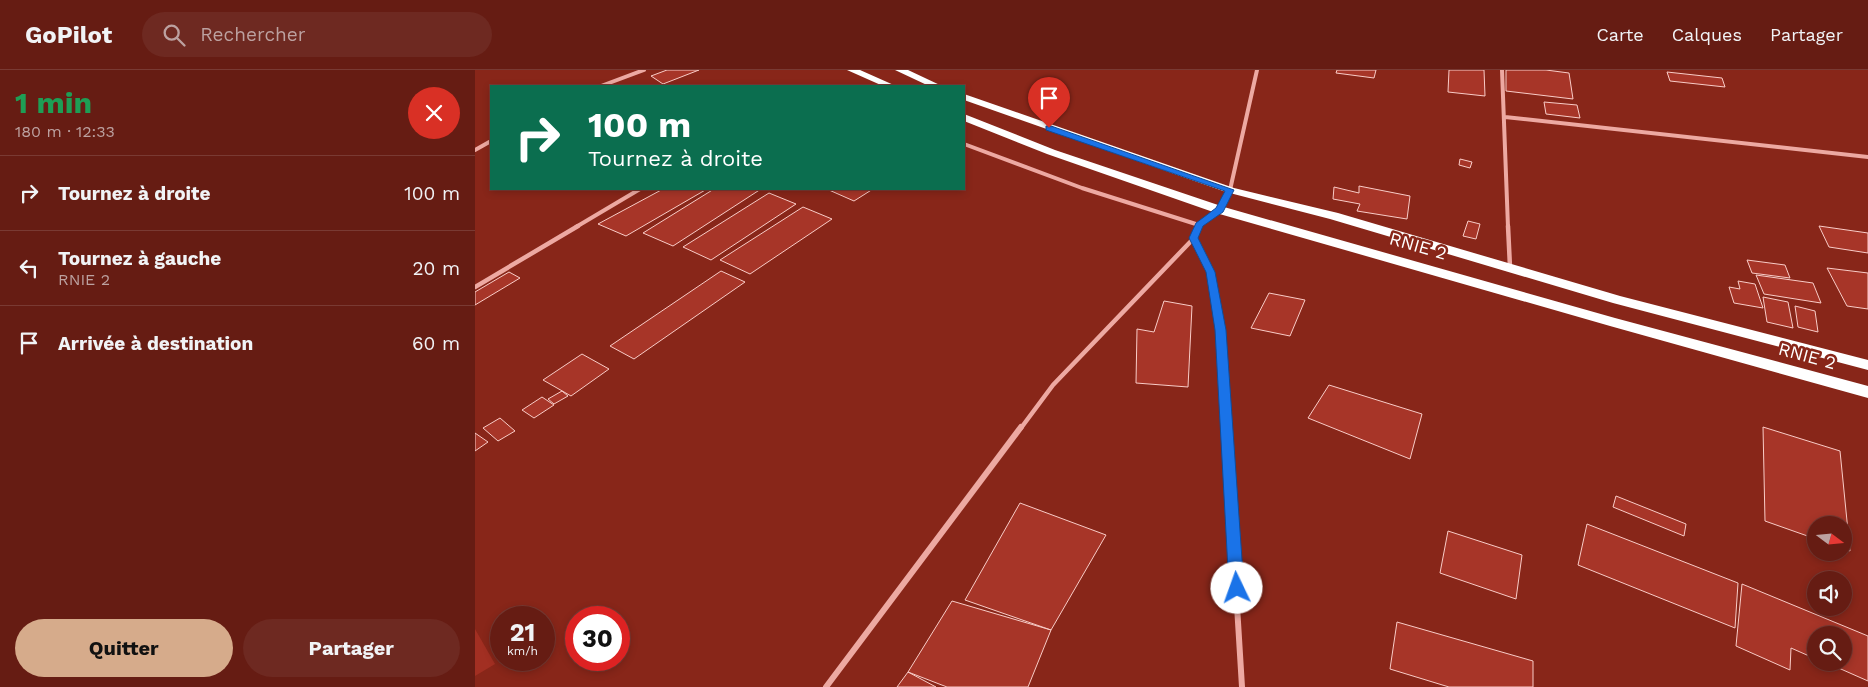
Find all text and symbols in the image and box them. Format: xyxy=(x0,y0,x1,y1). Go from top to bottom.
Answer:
search box xyxy=(142,12,492,57)
text: GoPilot xyxy=(25,21,112,49)
icon: search xyxy=(160,21,188,49)
text: Rechercher xyxy=(200,23,306,46)
text: Carte xyxy=(1596,24,1644,45)
text: Calques xyxy=(1672,24,1742,45)
text: Partager xyxy=(1770,24,1843,45)
pin xyxy=(1028,77,1070,128)
icon: arrive xyxy=(1035,84,1063,112)
text: 1 min xyxy=(15,85,92,120)
button: close xyxy=(408,87,460,139)
text: 100 m xyxy=(588,104,691,146)
icon: right xyxy=(505,105,570,170)
text: 180 m · 12:33 xyxy=(15,122,115,141)
text: Tournez à droite xyxy=(588,146,763,171)
icon: right xyxy=(15,179,43,207)
text: Tournez à droite xyxy=(58,182,210,205)
text: 100 m xyxy=(404,182,460,205)
street label: RNIE 2 xyxy=(1387,227,1449,264)
text: Tournez à gauche xyxy=(58,247,221,270)
icon: left xyxy=(15,254,43,282)
text: 20 m xyxy=(413,257,460,280)
text: RNIE 2 xyxy=(58,270,110,289)
icon: arrive xyxy=(15,329,43,357)
text: Arrivée à destination xyxy=(58,332,253,355)
text: 60 m xyxy=(412,332,460,355)
street label: RNIE 2 xyxy=(1776,338,1838,373)
north arrow xyxy=(1807,516,1853,561)
map controls xyxy=(1807,516,1852,671)
position arrow xyxy=(1210,561,1262,613)
button: sound xyxy=(1807,571,1852,616)
speed limit sign: 30 xyxy=(565,606,630,671)
text: 21 xyxy=(510,618,535,647)
button: Quitter xyxy=(15,619,233,677)
button: Partager xyxy=(243,619,460,677)
button: search xyxy=(1807,626,1852,671)
text: km/h xyxy=(507,644,538,658)

